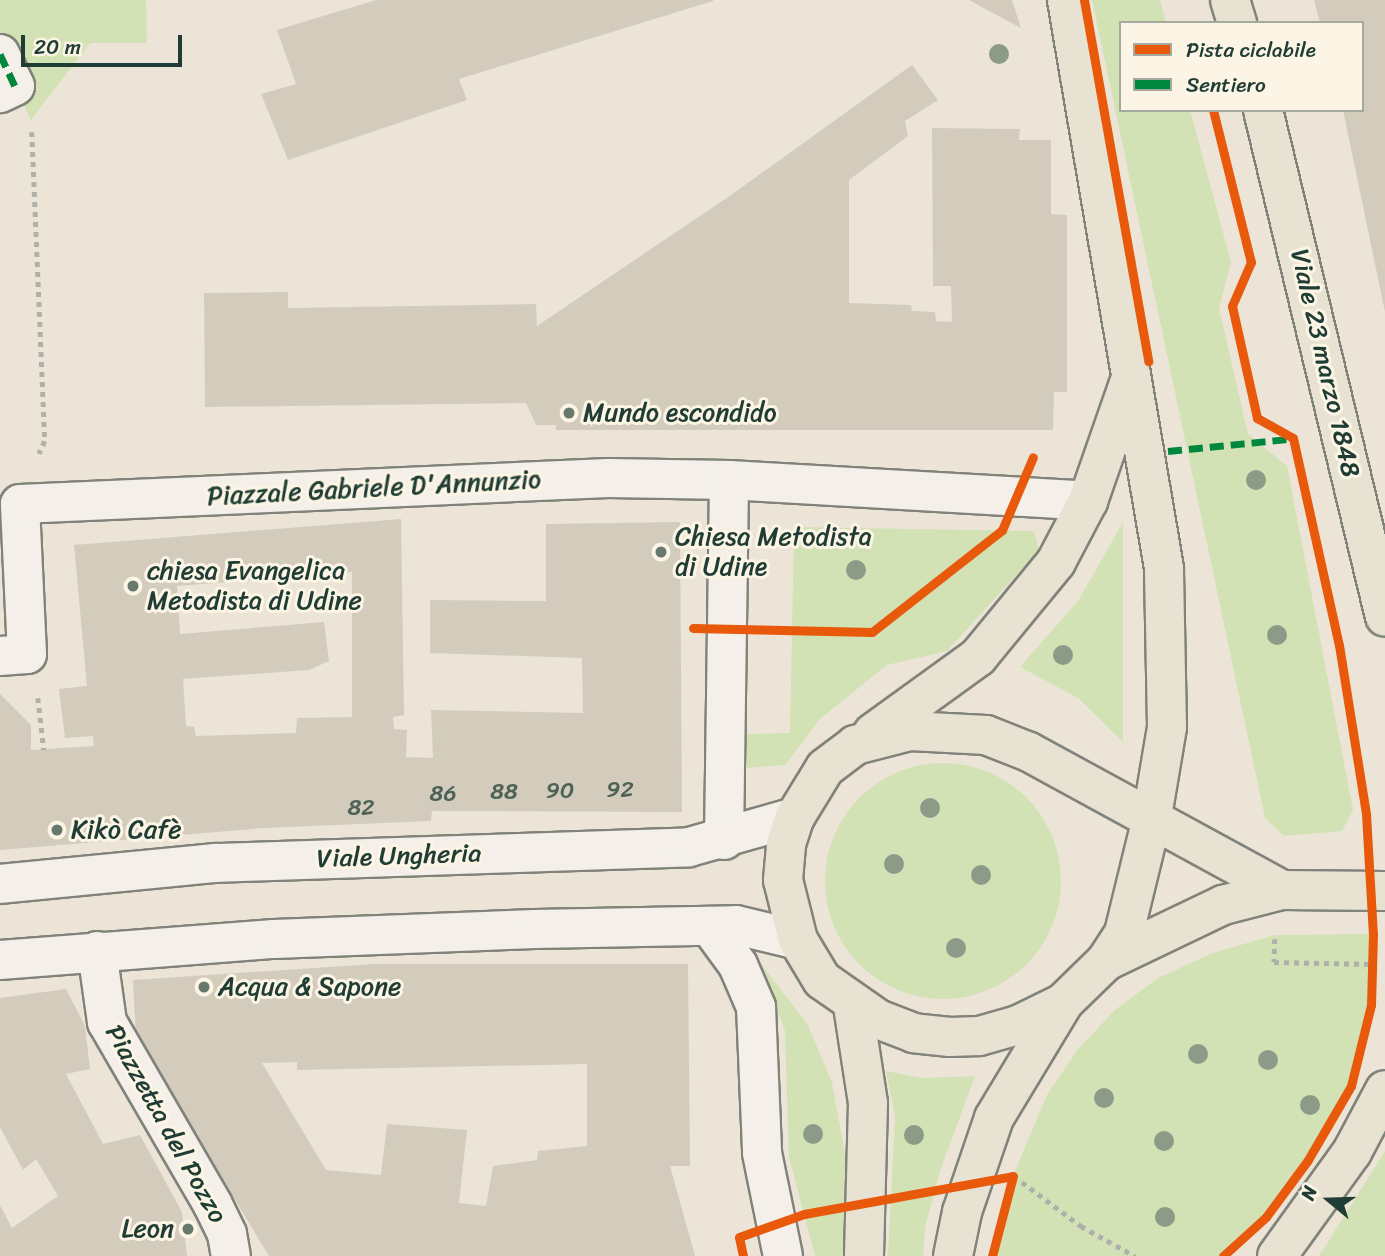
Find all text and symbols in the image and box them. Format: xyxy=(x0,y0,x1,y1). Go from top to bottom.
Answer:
scale bar xyxy=(24,21,186,65)
legend xyxy=(1119,21,1364,112)
text: 20 m xyxy=(34,28,81,66)
text: Pista ciclabile xyxy=(1186,31,1316,69)
text: Sentiero xyxy=(1186,66,1266,104)
street label: Viale 23 marzo 1848 xyxy=(1284,246,1366,480)
place label: Mundo escondido xyxy=(583,397,779,429)
marker: Mundo escondido xyxy=(561,405,577,421)
street label: Piazzale Gabriele D'Annunzio xyxy=(207,464,541,512)
place label: Chiesa Metodista di Udine xyxy=(675,521,872,582)
marker: Chiesa Metodista di Udine xyxy=(653,544,669,560)
place label: chiesa Evangelica Metodista di Udine xyxy=(147,555,362,616)
marker: chiesa Evangelica Metodista di Udine xyxy=(125,578,141,594)
house number: 92 xyxy=(606,776,634,804)
house number: 90 xyxy=(546,777,574,805)
house number: 88 xyxy=(490,778,518,806)
house number: 86 xyxy=(430,780,456,808)
house number: 82 xyxy=(347,794,375,822)
place label: Kikò Cafè xyxy=(71,814,182,846)
marker: Kikò Cafè xyxy=(49,822,65,838)
street label: Viale Ungheria xyxy=(316,838,482,874)
place label: Acqua & Sapone xyxy=(218,971,401,1003)
marker: Acqua & Sapone xyxy=(196,979,212,995)
street label: Piazzetta del Pozzo xyxy=(98,1019,234,1229)
north arrow xyxy=(1294,1165,1364,1235)
text: N xyxy=(1291,1181,1326,1205)
place label: Leon xyxy=(121,1213,174,1245)
marker: Leon xyxy=(180,1221,196,1237)

